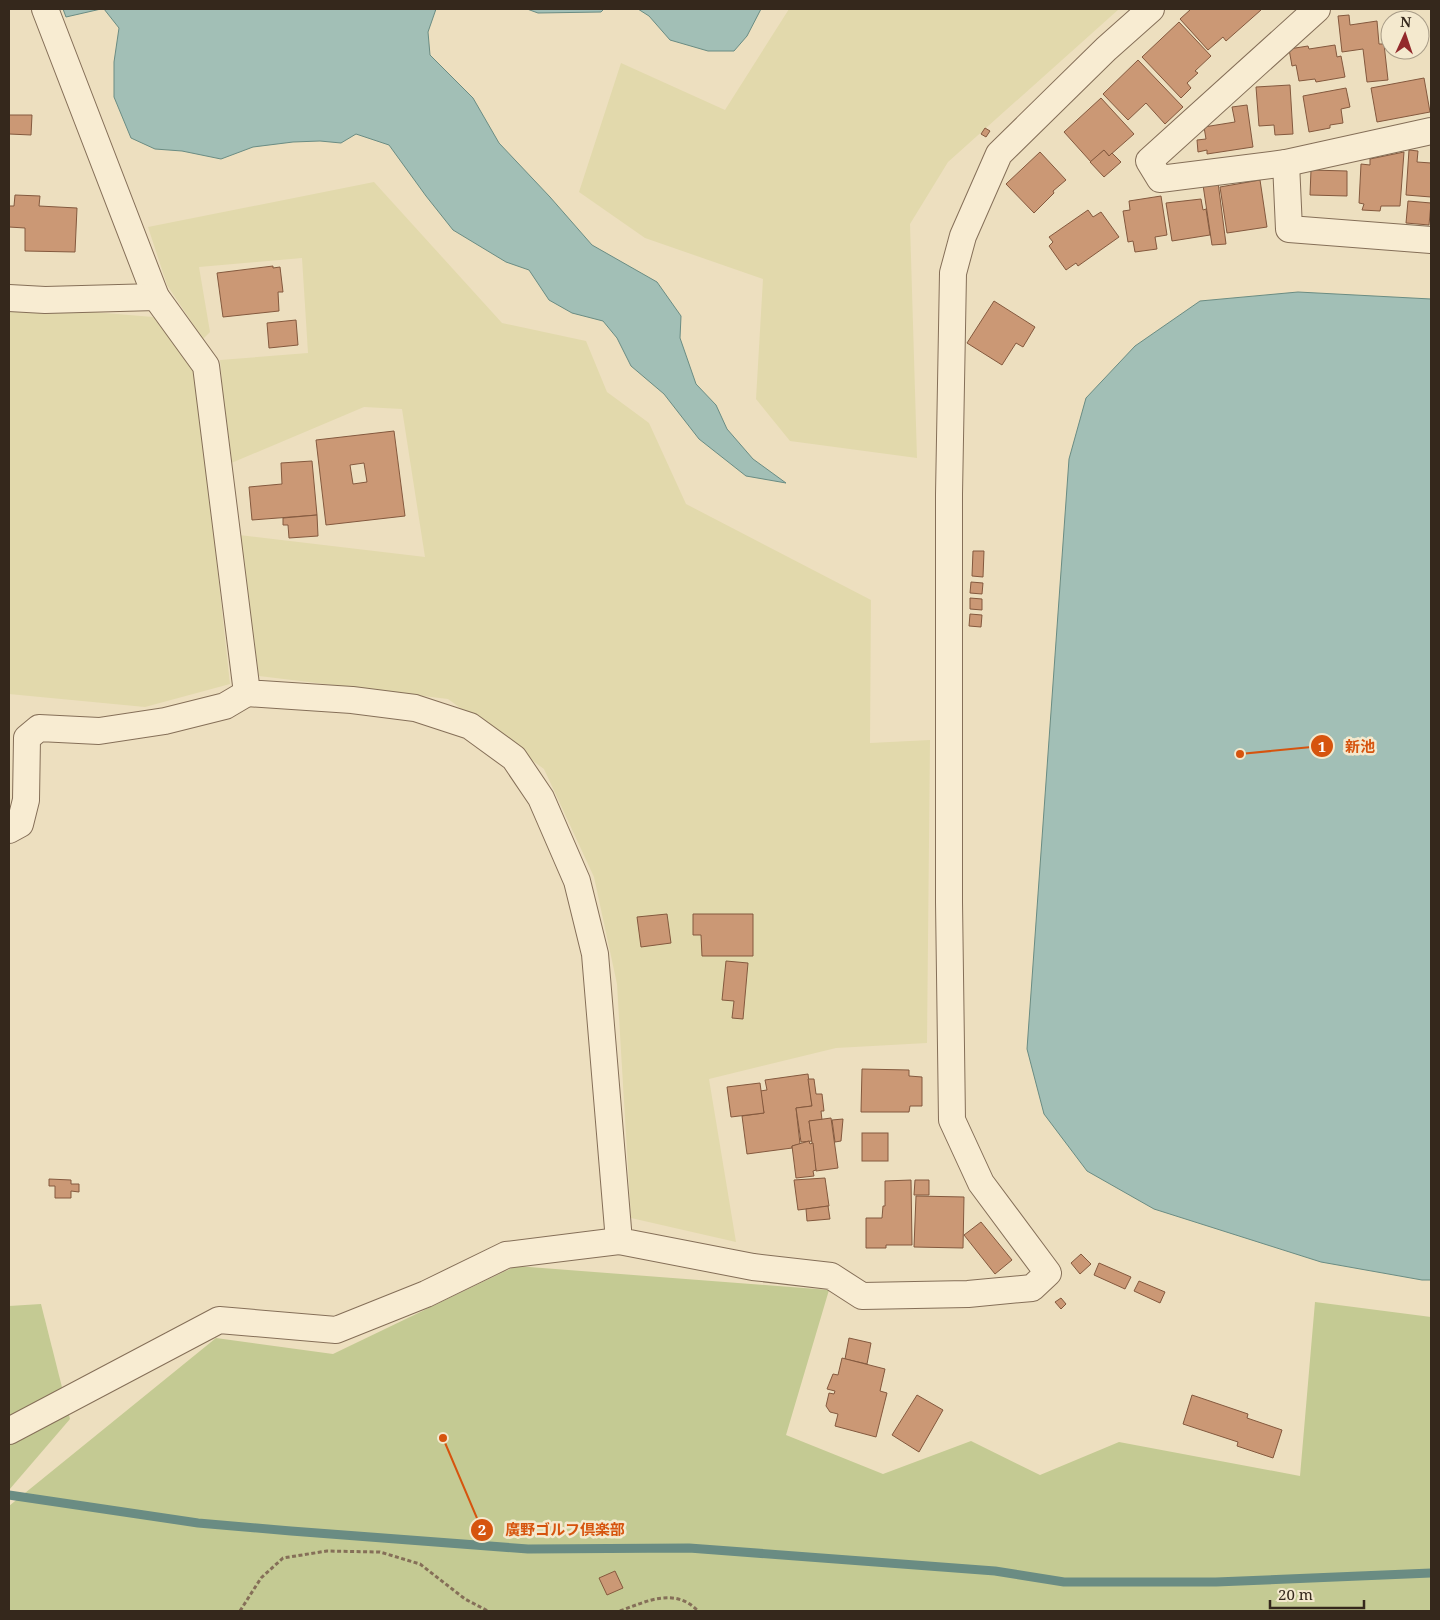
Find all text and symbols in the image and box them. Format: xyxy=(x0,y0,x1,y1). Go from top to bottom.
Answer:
north arrow xyxy=(1380,10,1430,60)
text: N xyxy=(1400,12,1412,31)
callout: 新池 xyxy=(1310,731,1385,761)
text: 1 xyxy=(1318,736,1326,756)
text: 新池 xyxy=(1345,736,1375,756)
callout: 廣野ゴルフ倶楽部 xyxy=(470,1515,635,1545)
text: 2 xyxy=(478,1519,486,1539)
text: 廣野ゴルフ倶楽部 xyxy=(505,1519,625,1539)
scale bar xyxy=(1270,1578,1364,1610)
text: 20 m xyxy=(1278,1584,1313,1604)

